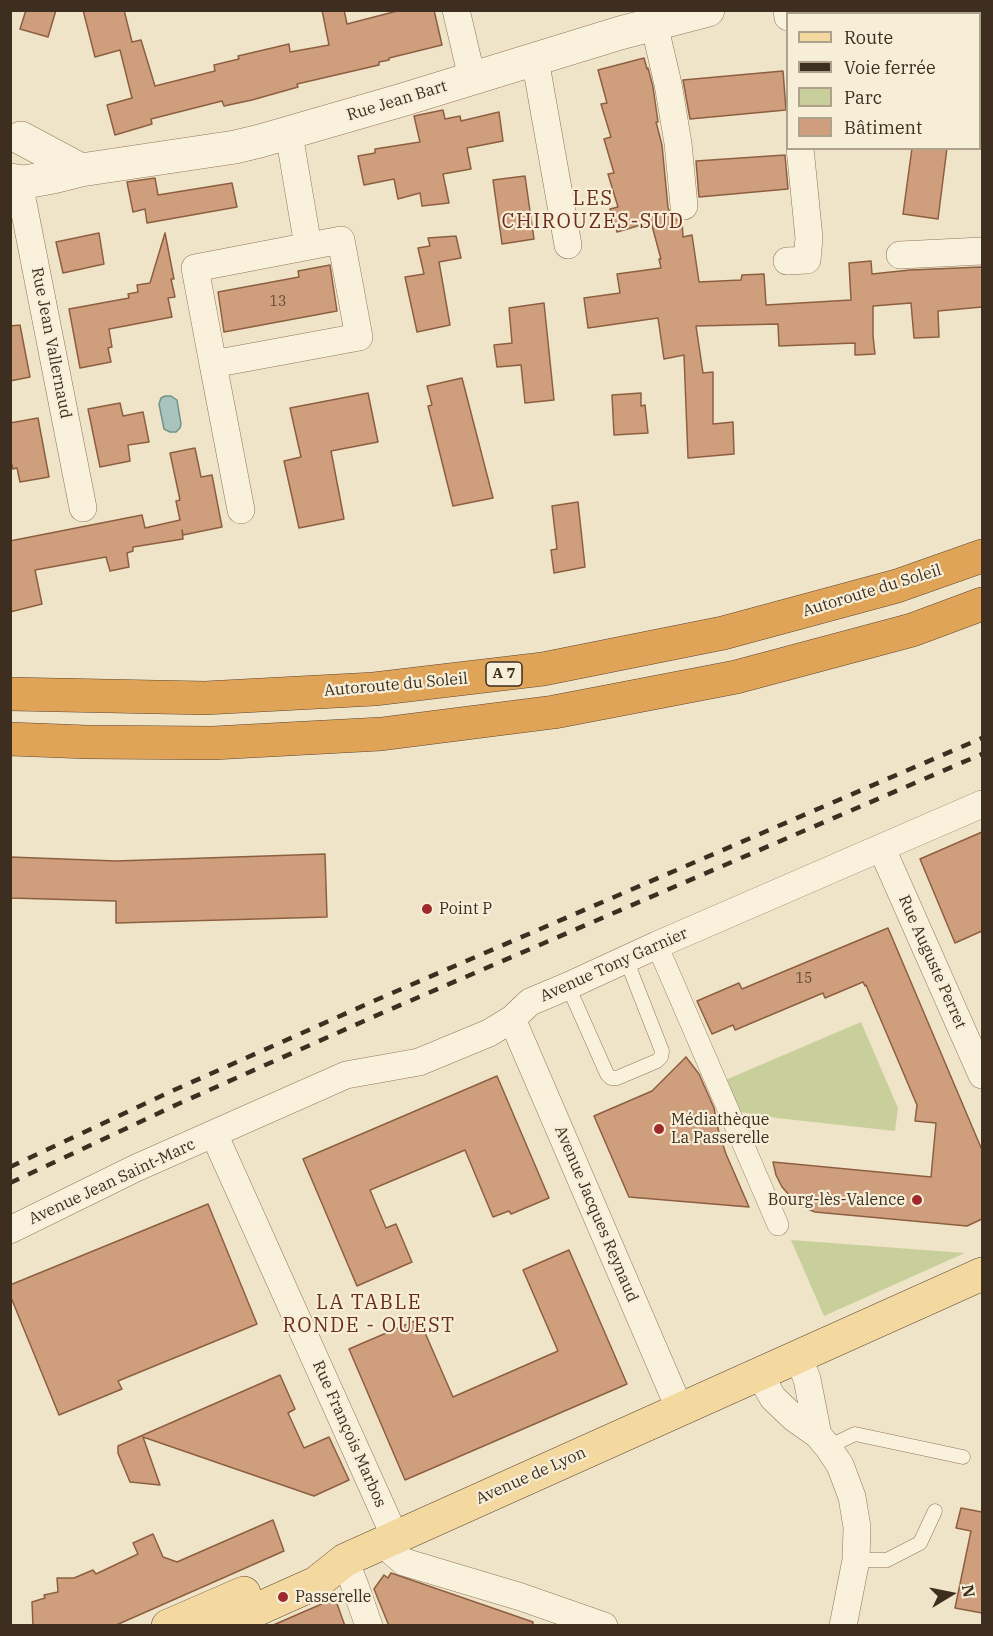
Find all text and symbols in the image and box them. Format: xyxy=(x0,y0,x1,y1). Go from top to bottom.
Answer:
legend xyxy=(786,12,981,150)
text: Route xyxy=(844,26,893,49)
text: Voie ferrée xyxy=(844,56,936,79)
street label: Rue Jean Bart xyxy=(345,77,449,125)
text: Parc xyxy=(844,86,882,109)
text: Bâtiment xyxy=(844,116,922,139)
district label: LES CHIROUZES-SUD xyxy=(502,187,684,234)
street label: Rue Jean Vallernaud xyxy=(27,266,75,420)
house number: 13 xyxy=(270,294,286,310)
street label: Autoroute du Soleil xyxy=(800,561,944,621)
road number: A 7 xyxy=(486,662,522,686)
street label: Autoroute du Soleil xyxy=(323,669,469,701)
street label: Rue Auguste Perret xyxy=(894,892,970,1032)
place label: Point P xyxy=(439,899,492,919)
marker: Point P xyxy=(420,902,434,916)
street label: Avenue Tony Garnier xyxy=(537,924,691,1006)
house number: 15 xyxy=(796,971,812,987)
place label: Médiathèque La Passerelle xyxy=(671,1110,769,1148)
marker: Médiathèque La Passerelle xyxy=(652,1122,666,1136)
street label: Avenue Jacques Reynaud xyxy=(550,1123,642,1305)
street label: Avenue Jean Saint-Marc xyxy=(26,1135,198,1229)
place label: Bourg-lès-Valence xyxy=(768,1190,905,1210)
marker: Bourg-lès-Valence xyxy=(910,1193,924,1207)
district label: LA TABLE RONDE - OUEST xyxy=(282,1291,456,1338)
street label: Rue François Marbos xyxy=(308,1358,390,1510)
street label: Avenue de Lyon xyxy=(473,1443,589,1509)
north arrow xyxy=(921,1564,981,1624)
text: N xyxy=(958,1583,980,1599)
place label: Passerelle xyxy=(295,1587,371,1607)
marker: Passerelle xyxy=(276,1590,290,1604)

